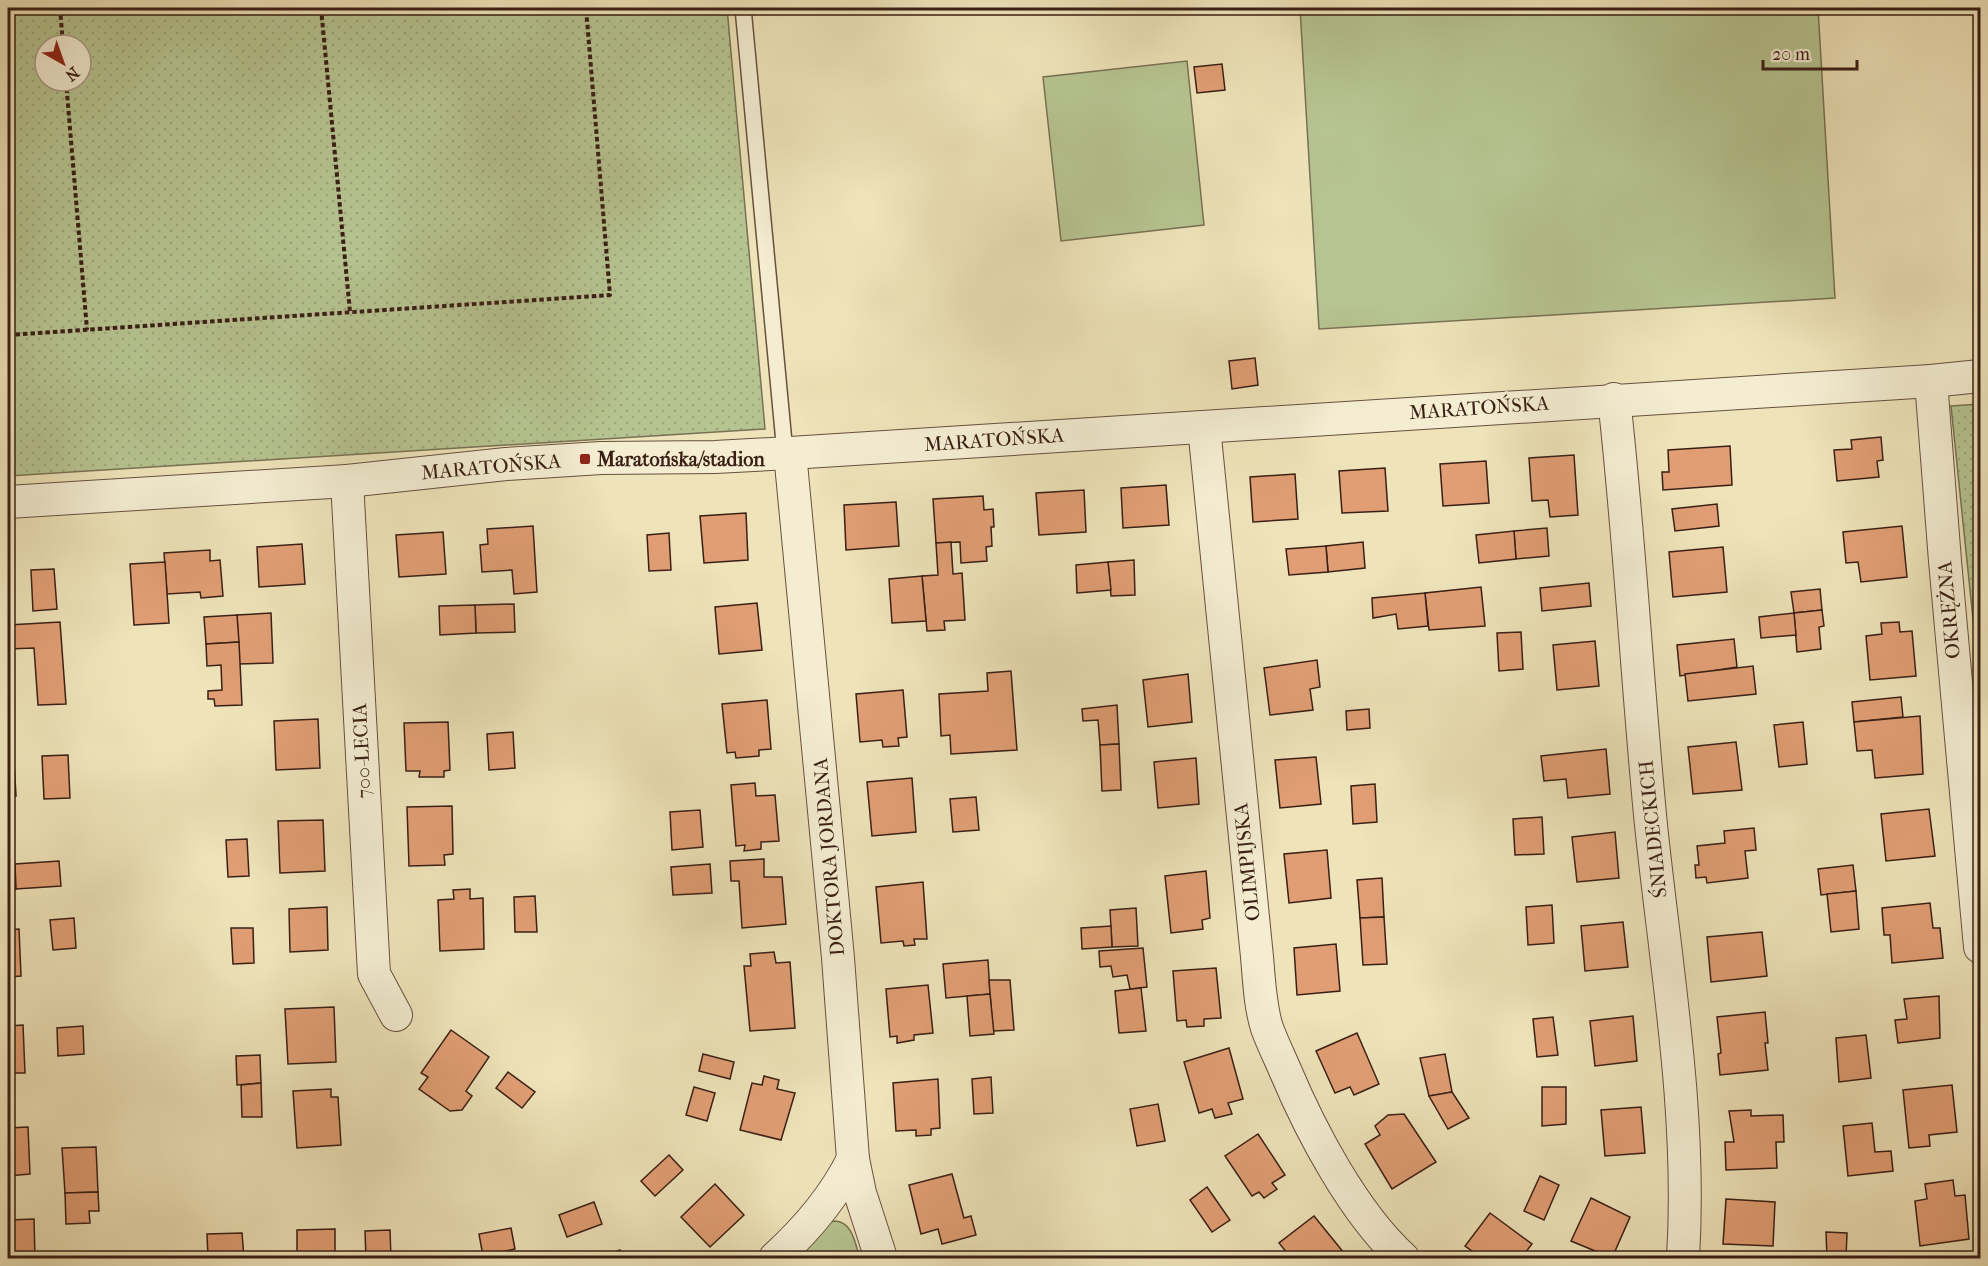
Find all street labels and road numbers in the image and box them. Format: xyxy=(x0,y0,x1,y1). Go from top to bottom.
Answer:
street label: MARATOŃSKA xyxy=(1408,391,1551,424)
street label: MARATOŃSKA xyxy=(923,423,1066,456)
street label: MARATOŃSKA xyxy=(420,448,563,485)
street label: OKRĘŻNA xyxy=(1932,559,1965,660)
street label: 700-LECIA xyxy=(348,702,376,799)
street label: DOKTORA JORDANA xyxy=(809,756,849,957)
street label: ŚNIADECKICH xyxy=(1633,759,1672,899)
street label: OLIMPIJSKA xyxy=(1229,801,1265,922)

